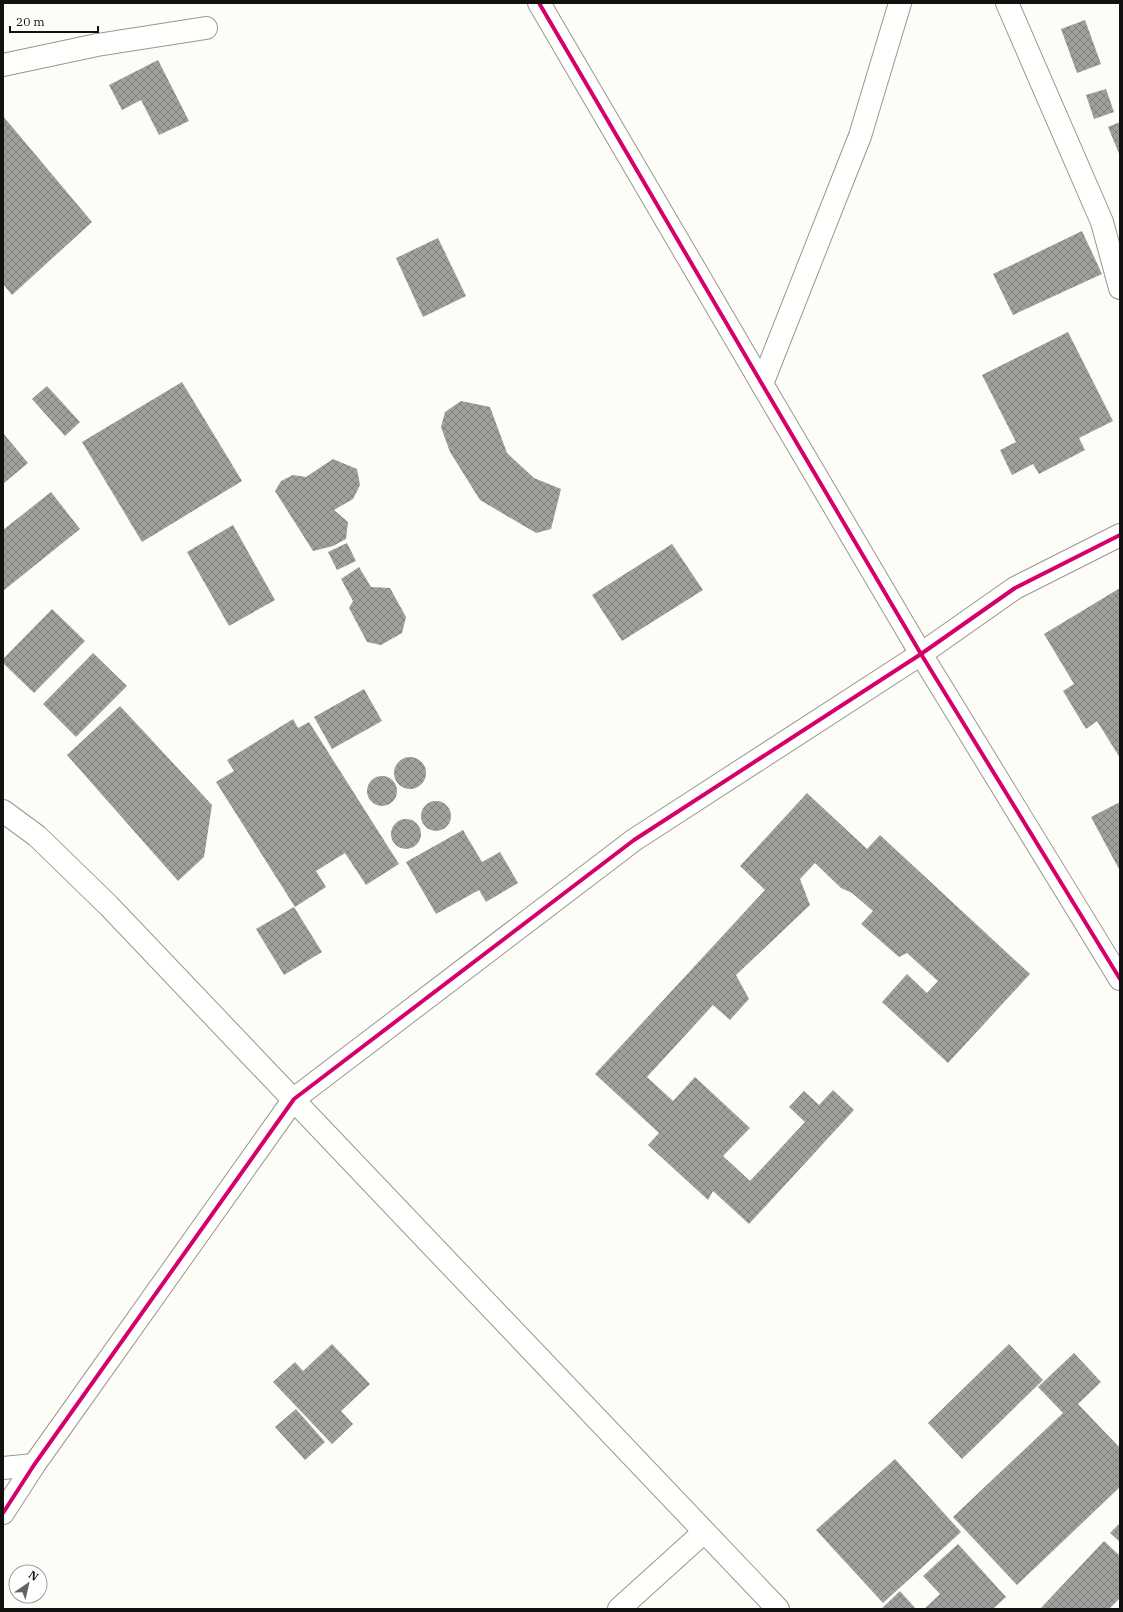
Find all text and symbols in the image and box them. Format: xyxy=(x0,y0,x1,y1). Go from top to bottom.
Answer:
scale bar xyxy=(10,8,98,34)
text: 20 m xyxy=(16,14,45,29)
north arrow xyxy=(8,1564,48,1604)
text: N xyxy=(26,1567,41,1584)

